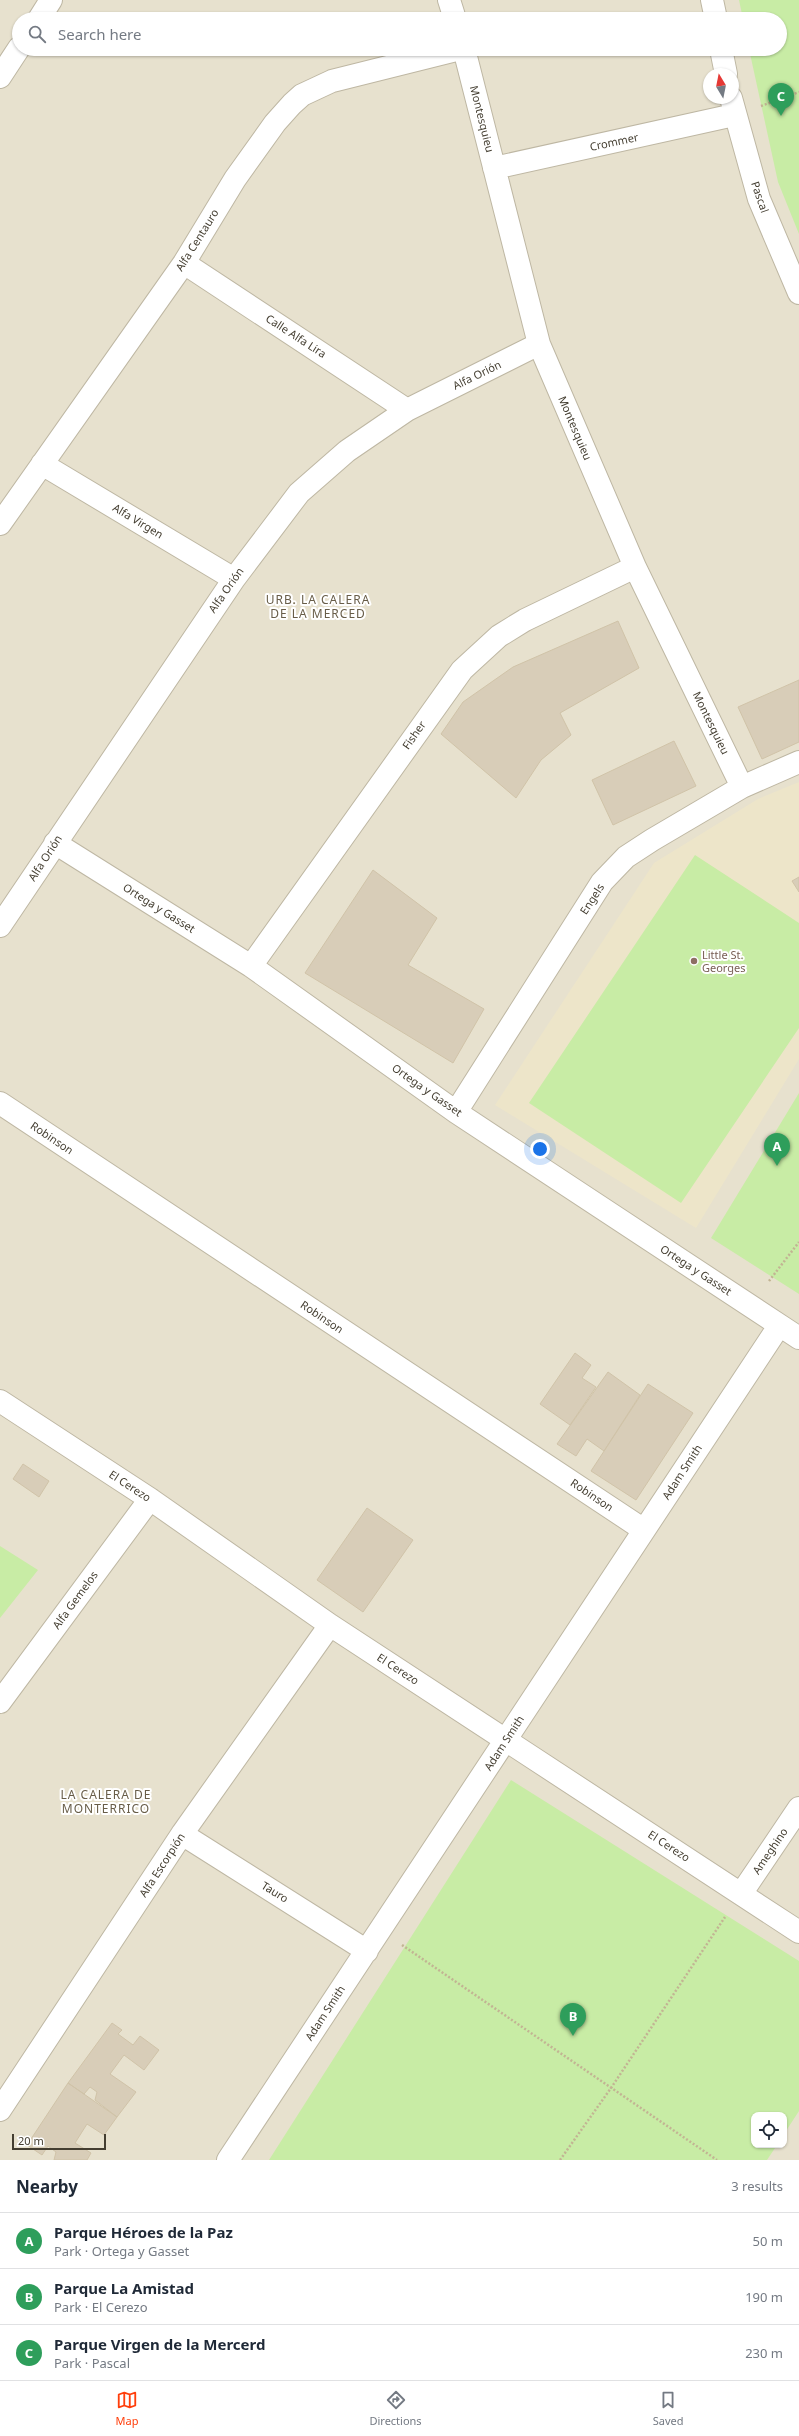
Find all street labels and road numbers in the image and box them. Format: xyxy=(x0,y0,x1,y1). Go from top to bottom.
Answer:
street label: Montesquieu xyxy=(467,84,498,154)
street label: Crommer xyxy=(588,129,640,154)
street label: Pascal xyxy=(748,179,773,215)
street label: Alfa Centauro xyxy=(172,206,222,274)
street label: Calle Alfa Lira xyxy=(263,310,330,361)
street label: Alfa Orión xyxy=(450,356,503,393)
street label: Montesquieu xyxy=(555,393,596,462)
street label: Alfa Virgen xyxy=(110,500,166,542)
street label: Alfa Orión xyxy=(205,564,247,615)
street label: Montesquieu xyxy=(690,689,733,757)
street label: Fisher xyxy=(398,717,429,752)
street label: Alfa Orión xyxy=(24,832,65,884)
street label: Ortega y Gasset xyxy=(120,879,198,936)
street label: Engels xyxy=(576,880,607,917)
street label: Ortega y Gasset xyxy=(389,1060,465,1119)
street label: Robinson xyxy=(28,1118,77,1157)
street label: Ortega y Gasset xyxy=(658,1241,735,1298)
street label: Robinson xyxy=(298,1297,347,1336)
street label: Adam Smith xyxy=(658,1441,705,1502)
street label: El Cerezo xyxy=(106,1466,154,1505)
street label: Robinson xyxy=(568,1475,617,1514)
street label: Alfa Gemelos xyxy=(48,1568,101,1632)
street label: El Cerezo xyxy=(374,1649,422,1688)
street label: Adam Smith xyxy=(480,1712,527,1773)
street label: Ameghino xyxy=(748,1824,791,1877)
street label: El Cerezo xyxy=(645,1826,693,1865)
street label: Alfa Escorpión xyxy=(135,1830,188,1900)
street label: Tauro xyxy=(259,1877,292,1906)
street label: Adam Smith xyxy=(301,1982,348,2043)

